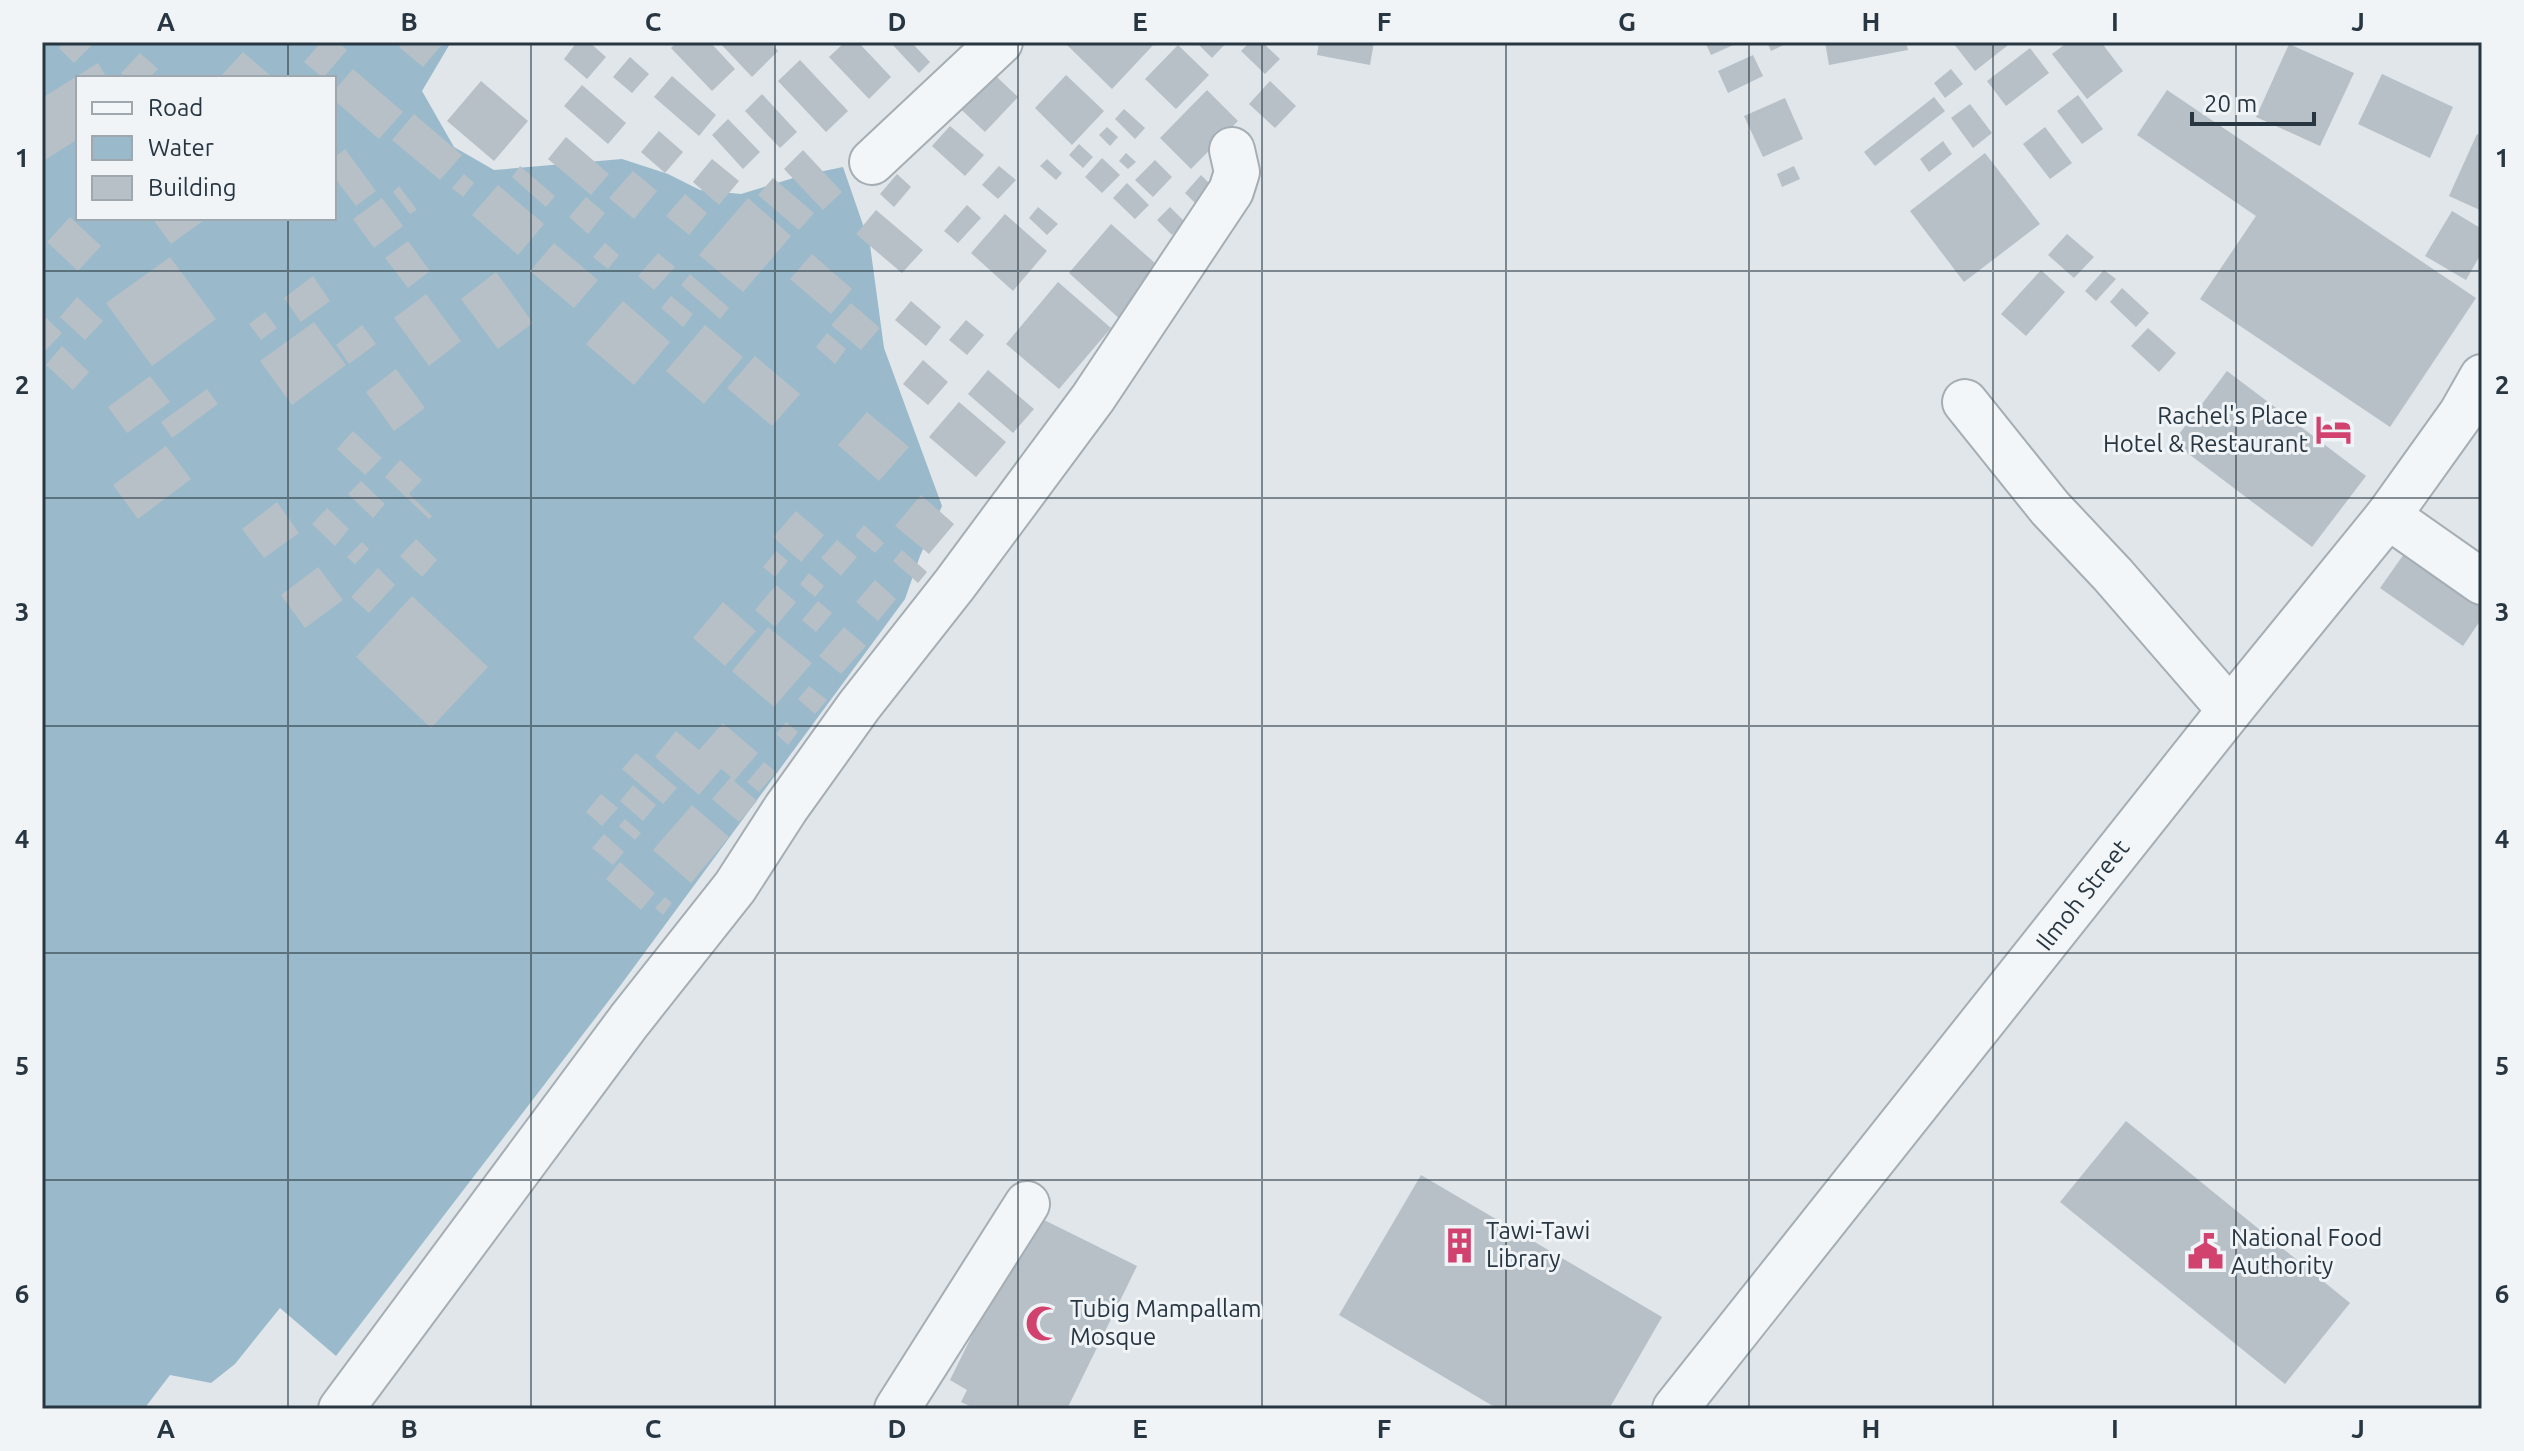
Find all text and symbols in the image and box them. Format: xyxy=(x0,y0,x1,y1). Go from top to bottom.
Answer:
text: A xyxy=(157,7,176,36)
text: B xyxy=(400,7,418,36)
text: C xyxy=(645,7,662,36)
text: D xyxy=(888,7,906,36)
text: E xyxy=(1132,7,1148,36)
text: F xyxy=(1377,7,1391,36)
text: G xyxy=(1618,7,1636,36)
text: H xyxy=(1862,7,1880,36)
text: I xyxy=(2111,7,2119,36)
text: J xyxy=(2351,7,2365,36)
legend xyxy=(76,76,336,220)
scale bar xyxy=(2192,76,2314,126)
text: 20 m xyxy=(2204,90,2257,117)
text: Road xyxy=(148,94,203,121)
text: Water xyxy=(148,134,214,161)
text: 1 xyxy=(15,143,29,172)
text: 1 xyxy=(2495,143,2509,172)
text: Building xyxy=(148,174,236,201)
text: 2 xyxy=(15,370,29,399)
text: 2 xyxy=(2495,370,2509,399)
place label: Rachel's Place Hotel & Restaurant xyxy=(2103,402,2309,457)
hotel icon: Rachel's Place Hotel & Restaurant xyxy=(2315,411,2353,449)
text: 3 xyxy=(15,597,29,626)
text: 3 xyxy=(2495,597,2509,626)
text: 4 xyxy=(15,824,29,853)
text: 4 xyxy=(2495,824,2509,853)
street label: Ilmoh Street xyxy=(2030,834,2135,956)
text: 5 xyxy=(15,1051,29,1080)
text: 5 xyxy=(2495,1051,2509,1080)
place label: Tawi-Tawi Library xyxy=(1486,1217,1590,1272)
place label: National Food Authority xyxy=(2231,1224,2382,1279)
building icon: Tawi-Tawi Library xyxy=(1441,1226,1479,1264)
public building icon: National Food Authority xyxy=(2186,1233,2224,1271)
text: 6 xyxy=(15,1279,29,1308)
text: 6 xyxy=(2495,1279,2509,1308)
place label: Tubig Mampallam Mosque xyxy=(1070,1295,1262,1350)
mosque icon: Tubig Mampallam Mosque xyxy=(1025,1304,1063,1342)
text: A xyxy=(157,1414,176,1443)
text: B xyxy=(400,1414,418,1443)
text: C xyxy=(645,1414,662,1443)
text: D xyxy=(888,1414,906,1443)
text: E xyxy=(1132,1414,1148,1443)
text: F xyxy=(1377,1414,1391,1443)
text: G xyxy=(1618,1414,1636,1443)
text: H xyxy=(1862,1414,1880,1443)
text: I xyxy=(2111,1414,2119,1443)
text: J xyxy=(2351,1414,2365,1443)

